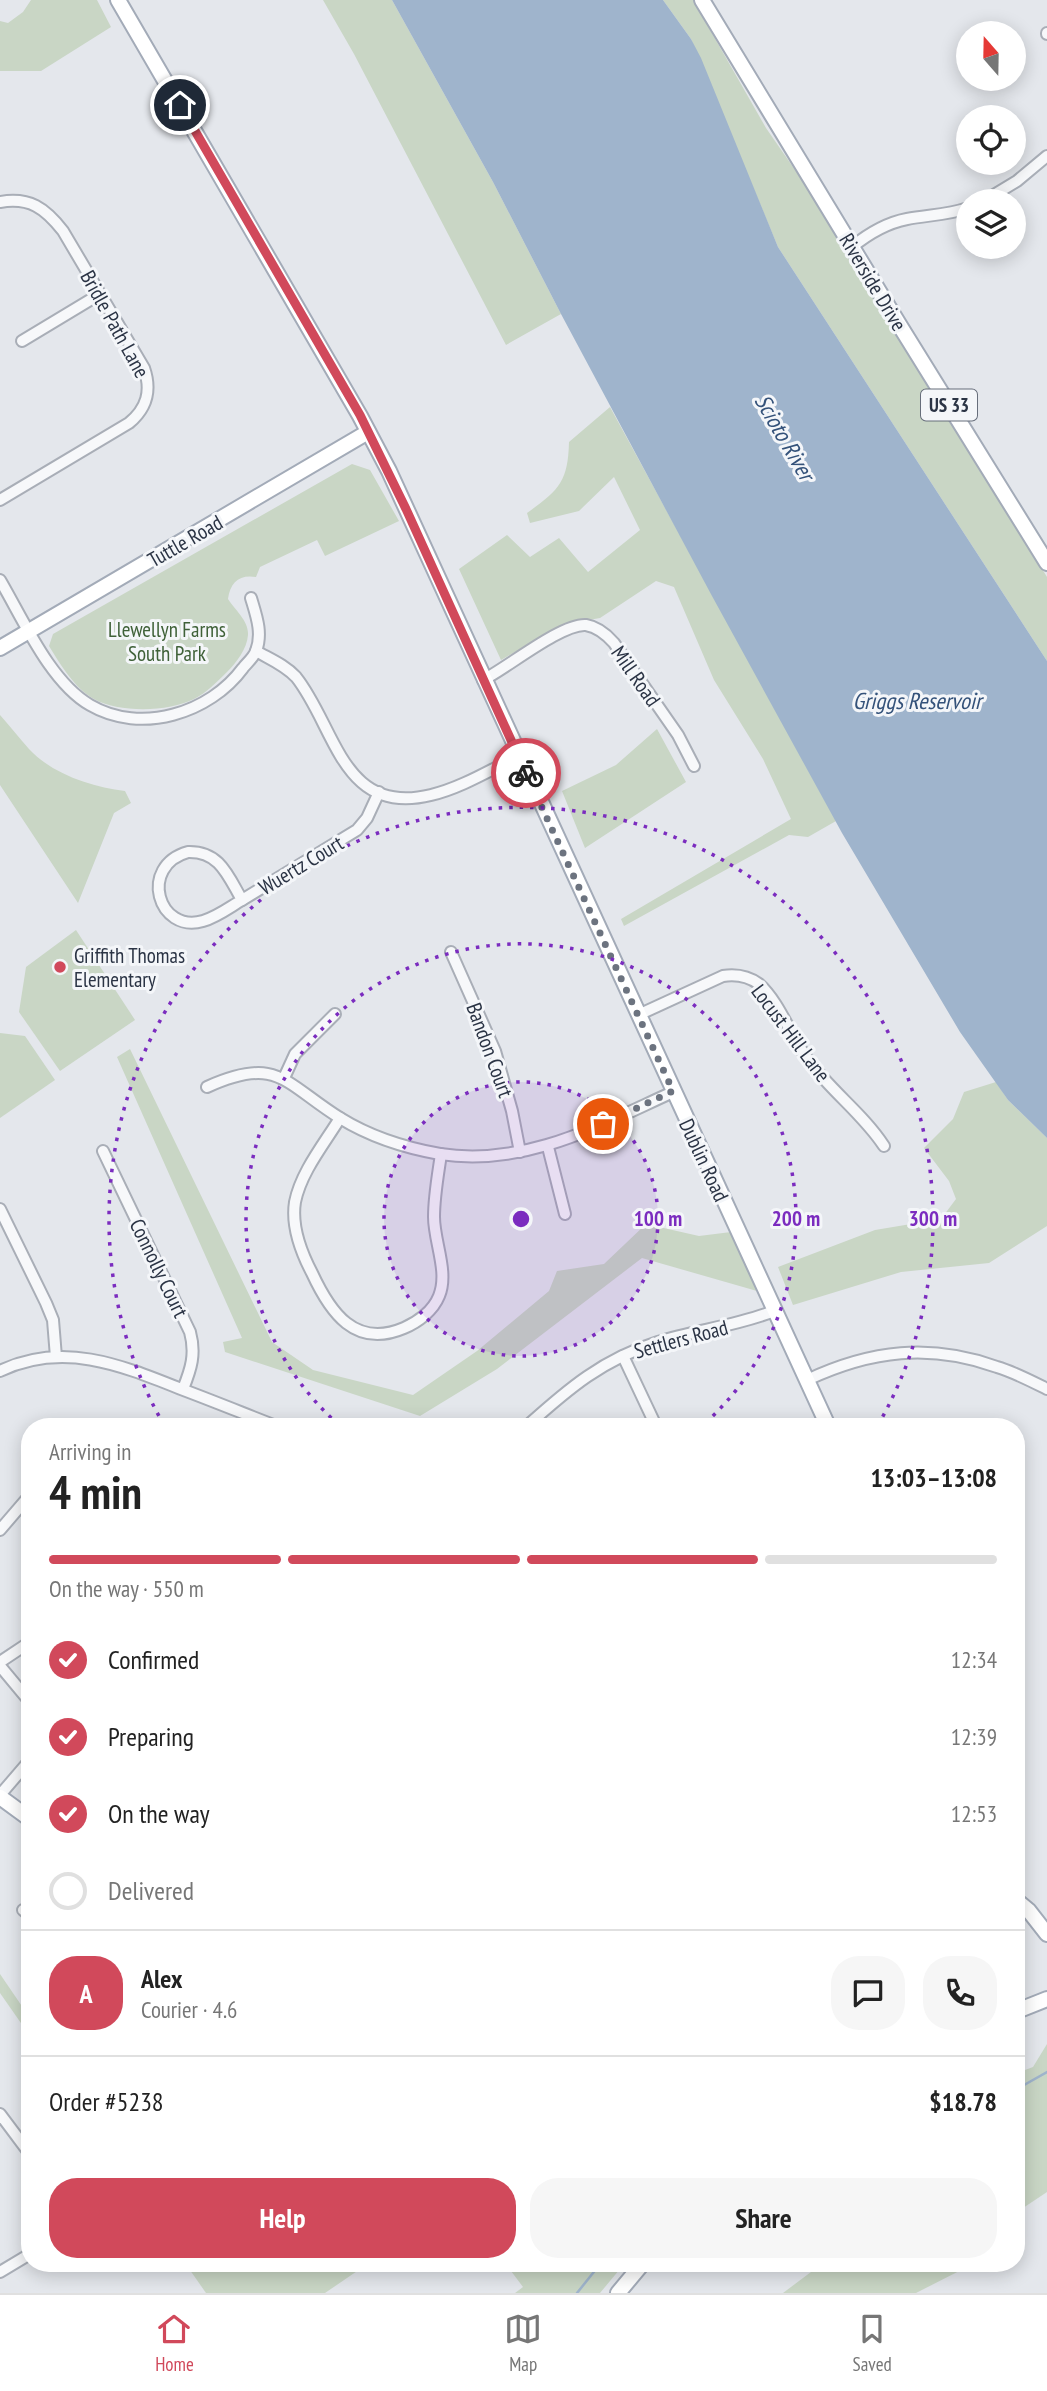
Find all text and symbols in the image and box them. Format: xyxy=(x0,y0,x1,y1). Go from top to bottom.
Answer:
north arrow xyxy=(956,21,1026,91)
map controls xyxy=(956,21,1026,259)
pin xyxy=(150,75,210,135)
icon: home xyxy=(161,86,199,124)
button: locate xyxy=(956,105,1026,175)
button: layers xyxy=(956,189,1026,259)
street label: Riverside Drive xyxy=(833,228,913,336)
street label: Bridle Path Lane xyxy=(74,266,156,382)
water label: Scioto River xyxy=(749,389,823,488)
road number: US 33 xyxy=(921,390,977,420)
street label: Tuttle Road xyxy=(143,509,227,573)
park label: Llewellyn Farms South Park xyxy=(108,616,226,667)
street label: Mill Road xyxy=(605,640,667,712)
water label: Griggs Reservoir xyxy=(853,686,985,715)
courier xyxy=(491,738,561,808)
icon: bike xyxy=(507,754,545,792)
street label: Wuertz Court xyxy=(254,829,348,901)
place label: Griffith Thomas Elementary xyxy=(74,942,185,993)
marker: Griffith Thomas Elementary xyxy=(52,959,68,975)
street label: Locust Hill Lane xyxy=(745,979,837,1087)
street label: Bandon Court xyxy=(460,999,520,1101)
pin xyxy=(573,1094,633,1154)
icon: bag xyxy=(584,1105,622,1143)
street label: Dublin Road xyxy=(673,1114,735,1206)
text: 100 m xyxy=(634,1205,682,1232)
text: 200 m xyxy=(772,1205,820,1232)
text: 300 m xyxy=(909,1205,957,1232)
centre of rings xyxy=(509,1207,533,1231)
street label: Connolly Court xyxy=(124,1214,195,1322)
street label: Settlers Road xyxy=(631,1314,731,1364)
text: Arriving in xyxy=(49,1437,131,1466)
text: 13:03–13:08 xyxy=(870,1461,997,1494)
text: 4 min xyxy=(49,1462,142,1522)
text: On the way · 550 m xyxy=(49,1574,204,1603)
icon: check xyxy=(49,1641,87,1679)
text: Confirmed xyxy=(108,1643,199,1676)
text: 12:34 xyxy=(951,1645,997,1674)
icon: check xyxy=(49,1718,87,1756)
text: Preparing xyxy=(108,1720,194,1753)
text: 12:39 xyxy=(951,1722,997,1751)
icon: check xyxy=(49,1795,87,1833)
text: On the way xyxy=(108,1797,210,1830)
text: 12:53 xyxy=(951,1799,997,1828)
text: Delivered xyxy=(108,1874,194,1907)
button: chat xyxy=(831,1956,905,2030)
button: phone xyxy=(923,1956,997,2030)
text: Alex xyxy=(141,1962,182,1995)
text: A xyxy=(79,1977,93,2010)
text: Courier · 4.6 xyxy=(141,1995,237,2024)
text: Order #5238 xyxy=(49,2085,164,2118)
text: $18.78 xyxy=(929,2085,997,2118)
button: Help xyxy=(49,2178,516,2258)
button: Share xyxy=(530,2178,997,2258)
tab: Home xyxy=(155,2310,194,2376)
tab: Map xyxy=(504,2310,542,2376)
tab: Saved xyxy=(853,2310,892,2376)

